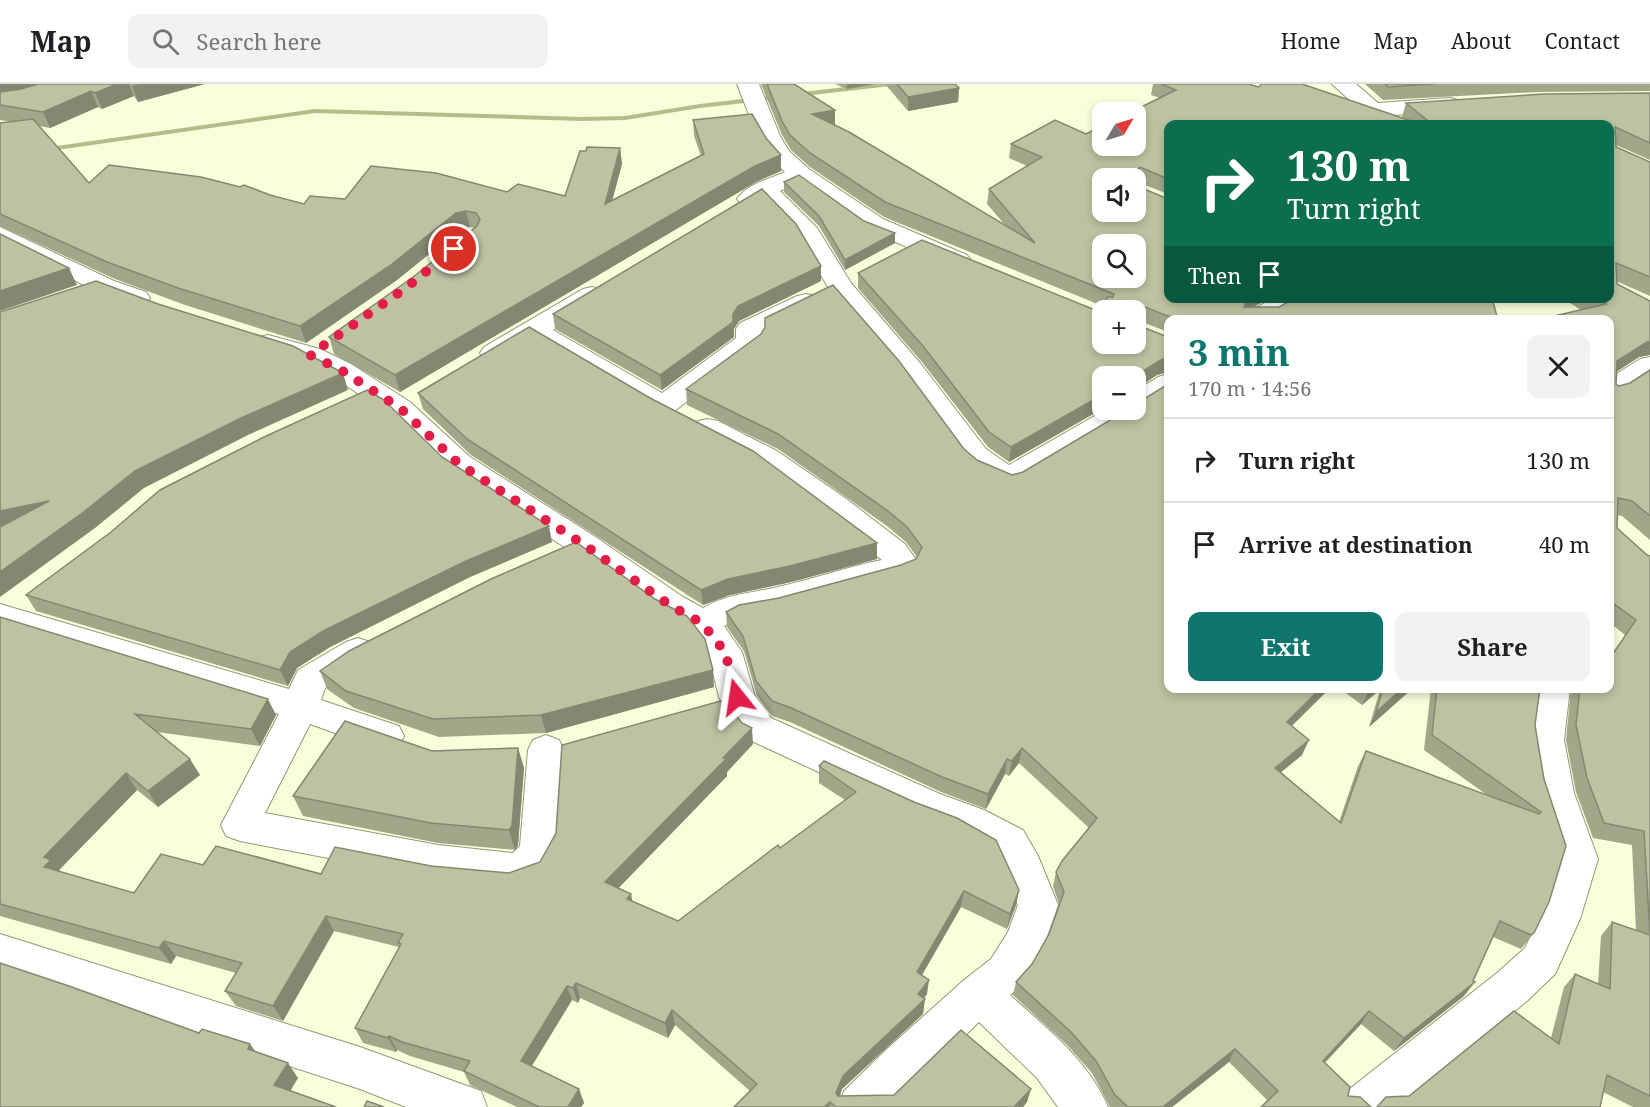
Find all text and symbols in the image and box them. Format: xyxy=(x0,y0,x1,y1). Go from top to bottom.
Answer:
search box xyxy=(128,14,548,68)
text: Map xyxy=(30,22,92,60)
icon: search xyxy=(149,25,182,58)
text: Search here xyxy=(197,26,321,56)
text: Home xyxy=(1281,27,1341,55)
text: Map xyxy=(1374,27,1418,55)
text: About xyxy=(1451,27,1512,55)
text: Contact xyxy=(1545,27,1620,55)
north arrow xyxy=(1092,102,1146,156)
map controls xyxy=(1092,102,1146,420)
text: 130 m xyxy=(1287,136,1411,193)
icon: right xyxy=(1188,144,1266,222)
button: sound xyxy=(1092,168,1146,222)
text: Turn right xyxy=(1287,190,1420,227)
pin xyxy=(428,223,479,274)
icon: arrive xyxy=(437,232,470,265)
button: search xyxy=(1092,234,1146,288)
icon: arrive xyxy=(1253,258,1286,291)
text: Then xyxy=(1188,260,1241,290)
button: + xyxy=(1092,300,1146,354)
text: 3 min xyxy=(1188,328,1290,377)
button: close xyxy=(1527,335,1590,398)
button: − xyxy=(1092,366,1146,420)
text: 170 m · 14:56 xyxy=(1188,375,1311,402)
icon: right xyxy=(1188,444,1221,477)
text: Turn right xyxy=(1239,445,1355,475)
text: 130 m xyxy=(1527,445,1590,475)
icon: arrive xyxy=(1188,528,1221,561)
text: Arrive at destination xyxy=(1239,529,1473,559)
text: 40 m xyxy=(1539,529,1590,559)
button: Exit xyxy=(1188,612,1383,681)
button: Share xyxy=(1395,612,1590,681)
position arrow xyxy=(705,665,769,729)

